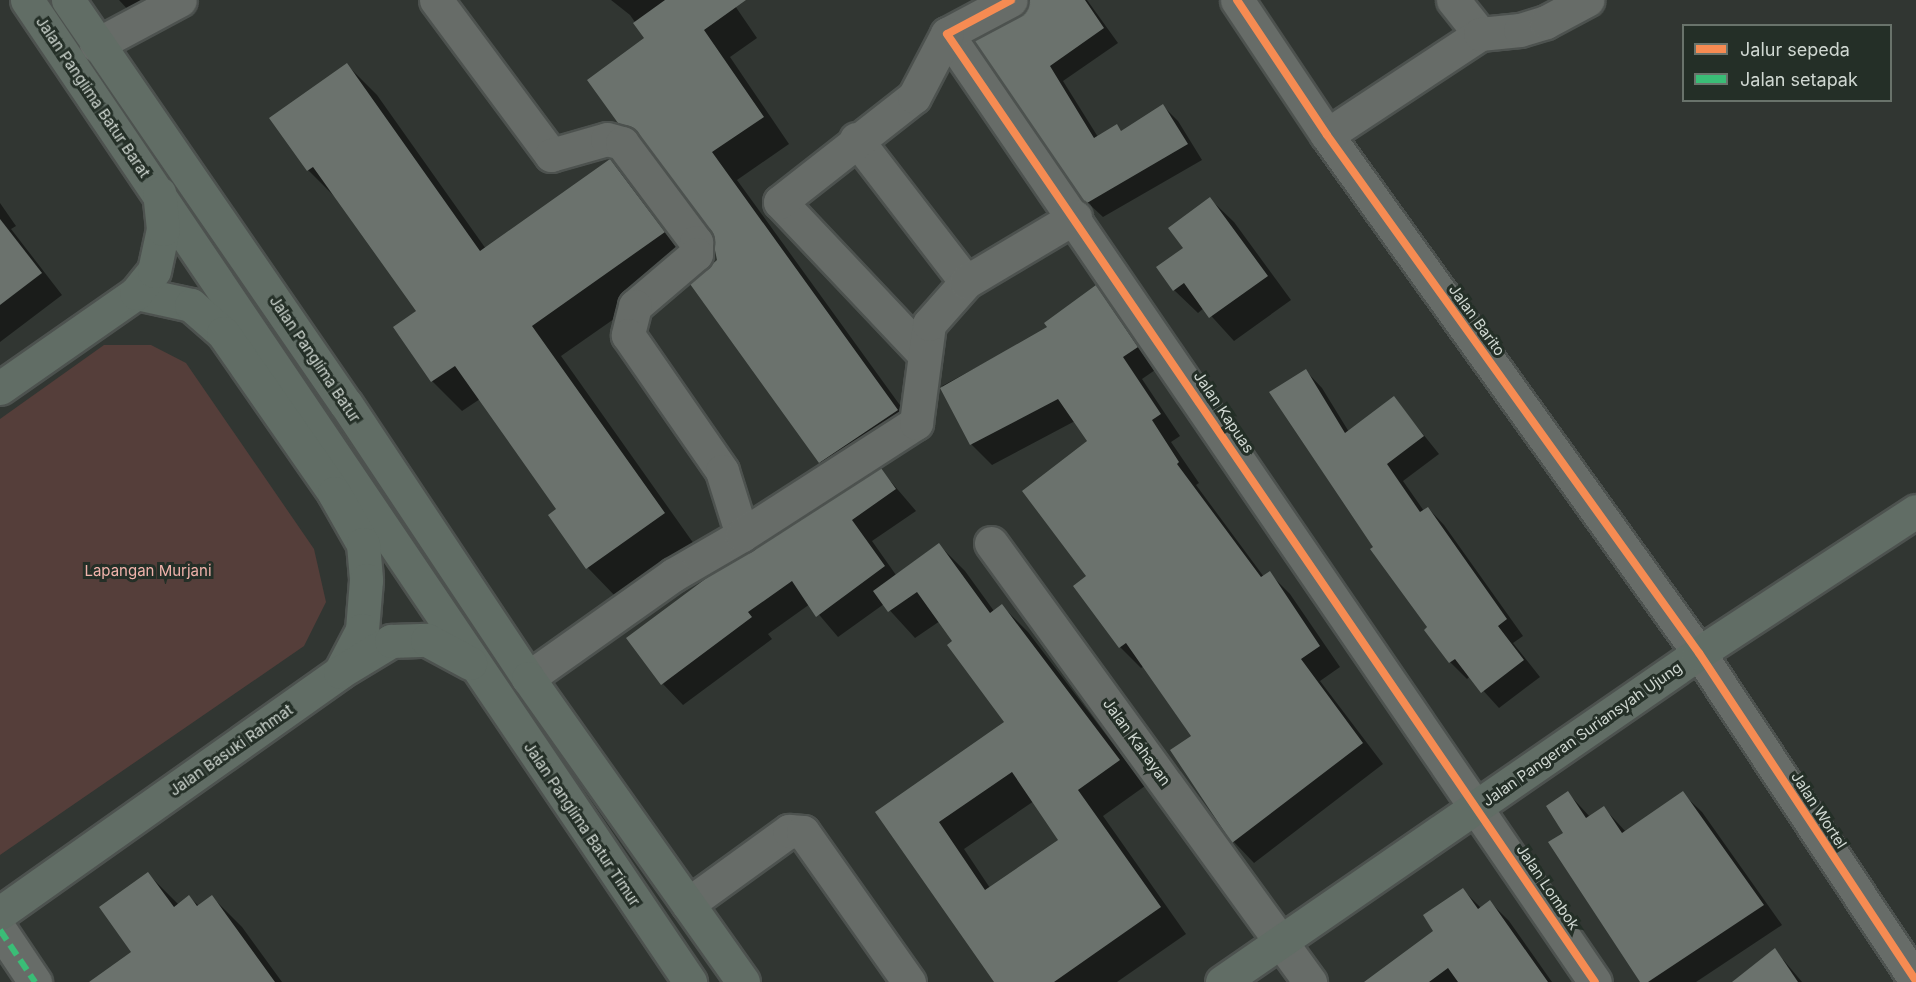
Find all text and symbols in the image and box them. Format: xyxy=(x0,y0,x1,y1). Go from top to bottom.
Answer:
street label: Jalan Panglima Batur Barat xyxy=(32,13,154,181)
legend xyxy=(1682,24,1892,102)
text: Jalur sepeda xyxy=(1740,39,1850,60)
text: Jalan setapak xyxy=(1740,69,1858,90)
street label: Jalan Barito xyxy=(1445,281,1509,359)
street label: Jalan Panglima Batur xyxy=(266,292,364,426)
street label: Jalan Kapuas xyxy=(1190,368,1258,456)
park label: Lapangan Murjani xyxy=(84,562,212,580)
street label: Jalan Pangeran Suriansyah Ujung xyxy=(1479,658,1685,810)
street label: Jalan Kahayan xyxy=(1099,695,1175,789)
street label: Jalan Basuki Rahmat xyxy=(166,701,296,799)
street label: Jalan Panglima Batur Timur xyxy=(520,739,644,909)
street label: Jalan Wortel xyxy=(1787,768,1851,852)
street label: Jalan Lombok xyxy=(1513,841,1583,933)

